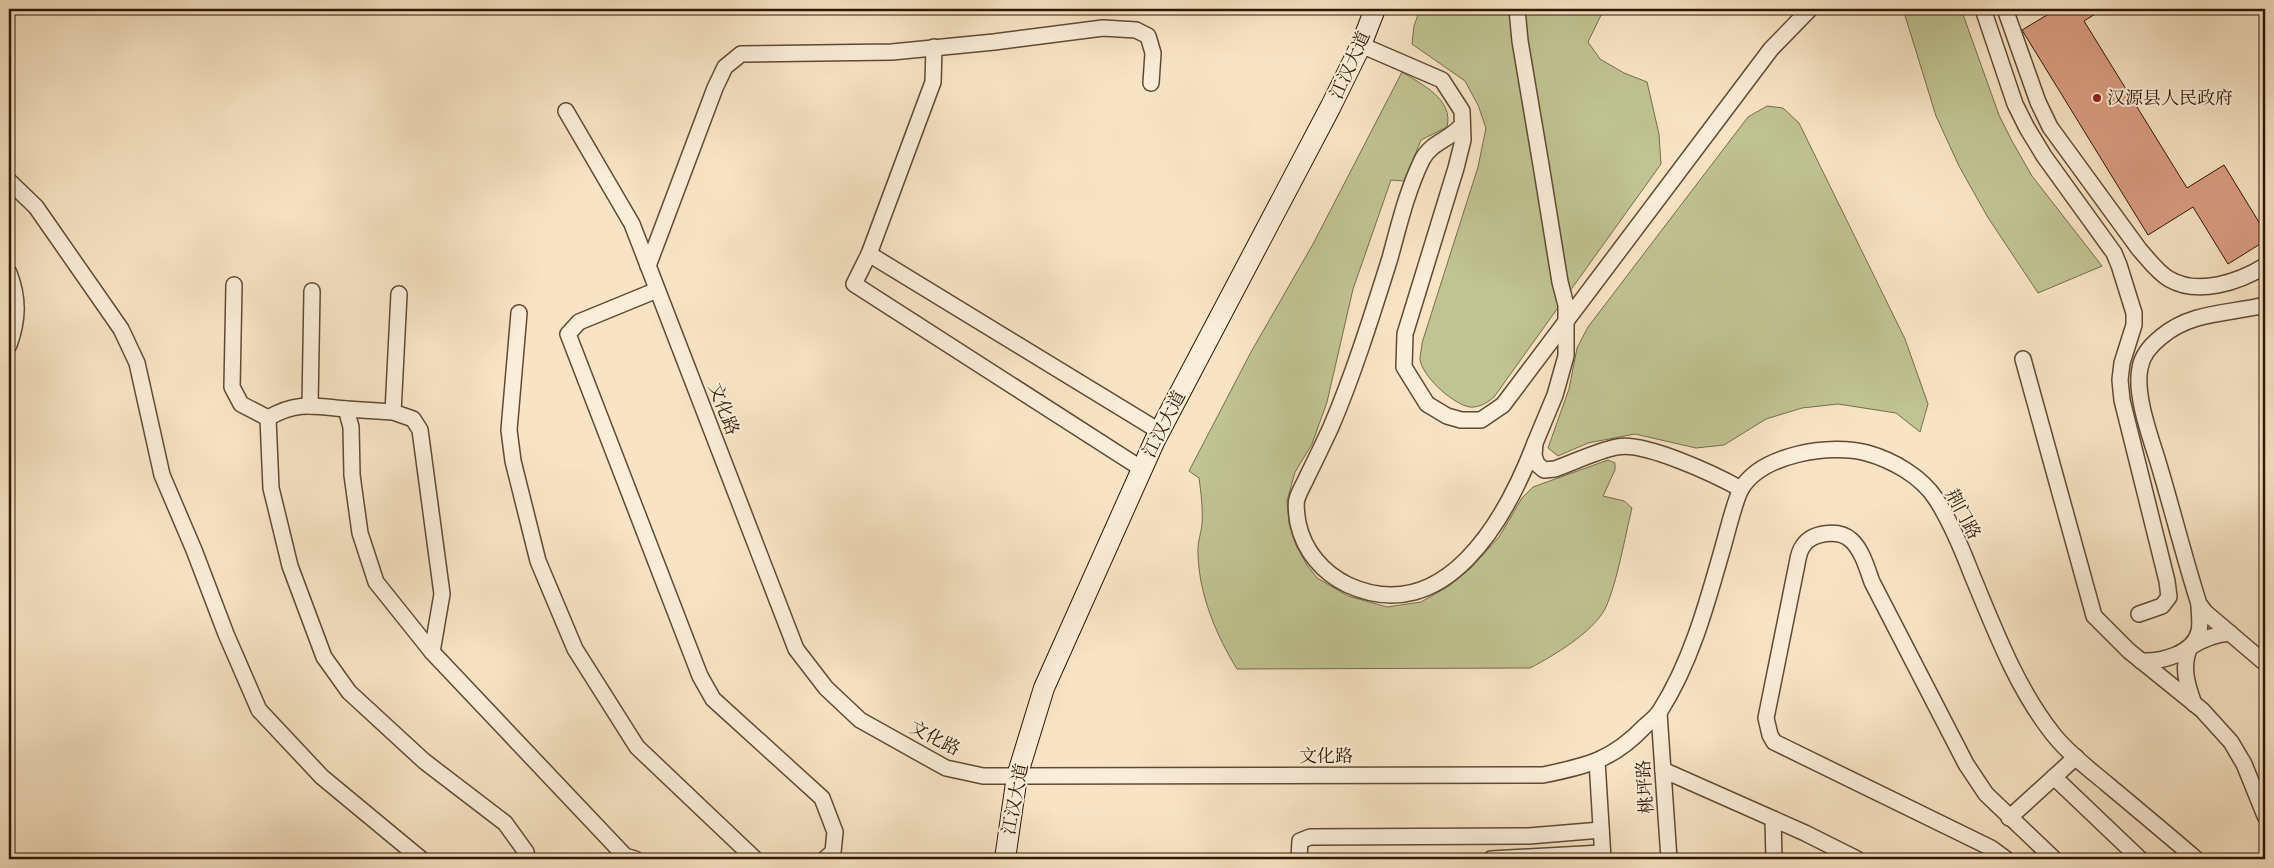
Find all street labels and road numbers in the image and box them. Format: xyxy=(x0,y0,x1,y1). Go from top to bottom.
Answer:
street label: 江汉大道 xyxy=(1324,27,1375,102)
street label: 文化路 xyxy=(704,379,745,438)
street label: 江汉大道 xyxy=(1137,386,1190,461)
street label: 荆门路 xyxy=(1941,485,1986,543)
street label: 文化路 xyxy=(906,715,965,760)
street label: 文化路 xyxy=(1299,744,1353,767)
street label: 桃坪路 xyxy=(1631,759,1658,815)
street label: 江汉大道 xyxy=(996,761,1033,836)

